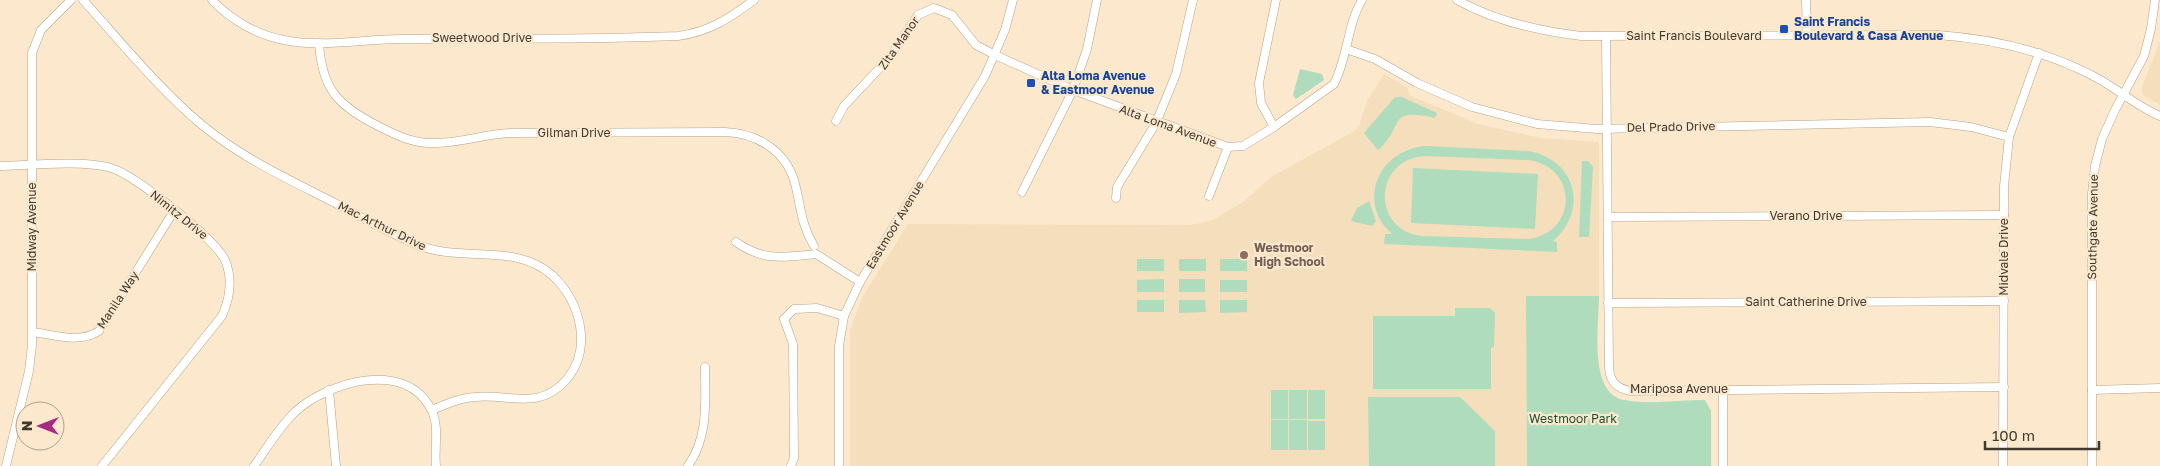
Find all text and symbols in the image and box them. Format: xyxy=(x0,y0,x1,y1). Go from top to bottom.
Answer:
street label: Zita Manor xyxy=(875,13,923,72)
place label: Saint Francis Boulevard & Casa Avenue xyxy=(1794,14,1943,43)
marker: Saint Francis Boulevard & Casa Avenue xyxy=(1778,23,1790,35)
street label: Saint Francis Boulevard xyxy=(1626,28,1762,43)
street label: Sweetwood Drive xyxy=(432,30,532,45)
place label: Alta Loma Avenue & Eastmoor Avenue xyxy=(1041,68,1154,97)
marker: Alta Loma Avenue & Eastmoor Avenue xyxy=(1025,77,1037,89)
street label: Alta Loma Avenue xyxy=(1117,101,1219,150)
street label: Del Prado Drive xyxy=(1627,118,1716,135)
street label: Gilman Drive xyxy=(537,125,611,140)
street label: Southgate Avenue xyxy=(2084,174,2101,280)
street label: Eastmoor Avenue xyxy=(862,178,927,272)
street label: Midway Avenue xyxy=(24,182,39,272)
street label: Nimitz Drive xyxy=(147,187,211,243)
street label: Mac Arthur Drive xyxy=(336,198,429,253)
street label: Verano Drive xyxy=(1770,208,1843,223)
street label: Midvale Drive xyxy=(1996,218,2011,296)
place label: Westmoor High School xyxy=(1254,240,1325,269)
marker: Westmoor High School xyxy=(1238,249,1250,261)
street label: Manila Way xyxy=(93,268,142,331)
street label: Saint Catherine Drive xyxy=(1745,294,1867,309)
street label: Mariposa Avenue xyxy=(1630,381,1728,396)
north arrow xyxy=(15,401,65,451)
park label: Westmoor Park xyxy=(1529,411,1617,426)
scale bar xyxy=(1985,418,2099,450)
text: N xyxy=(18,421,35,431)
text: 100 m xyxy=(1992,426,2035,444)

